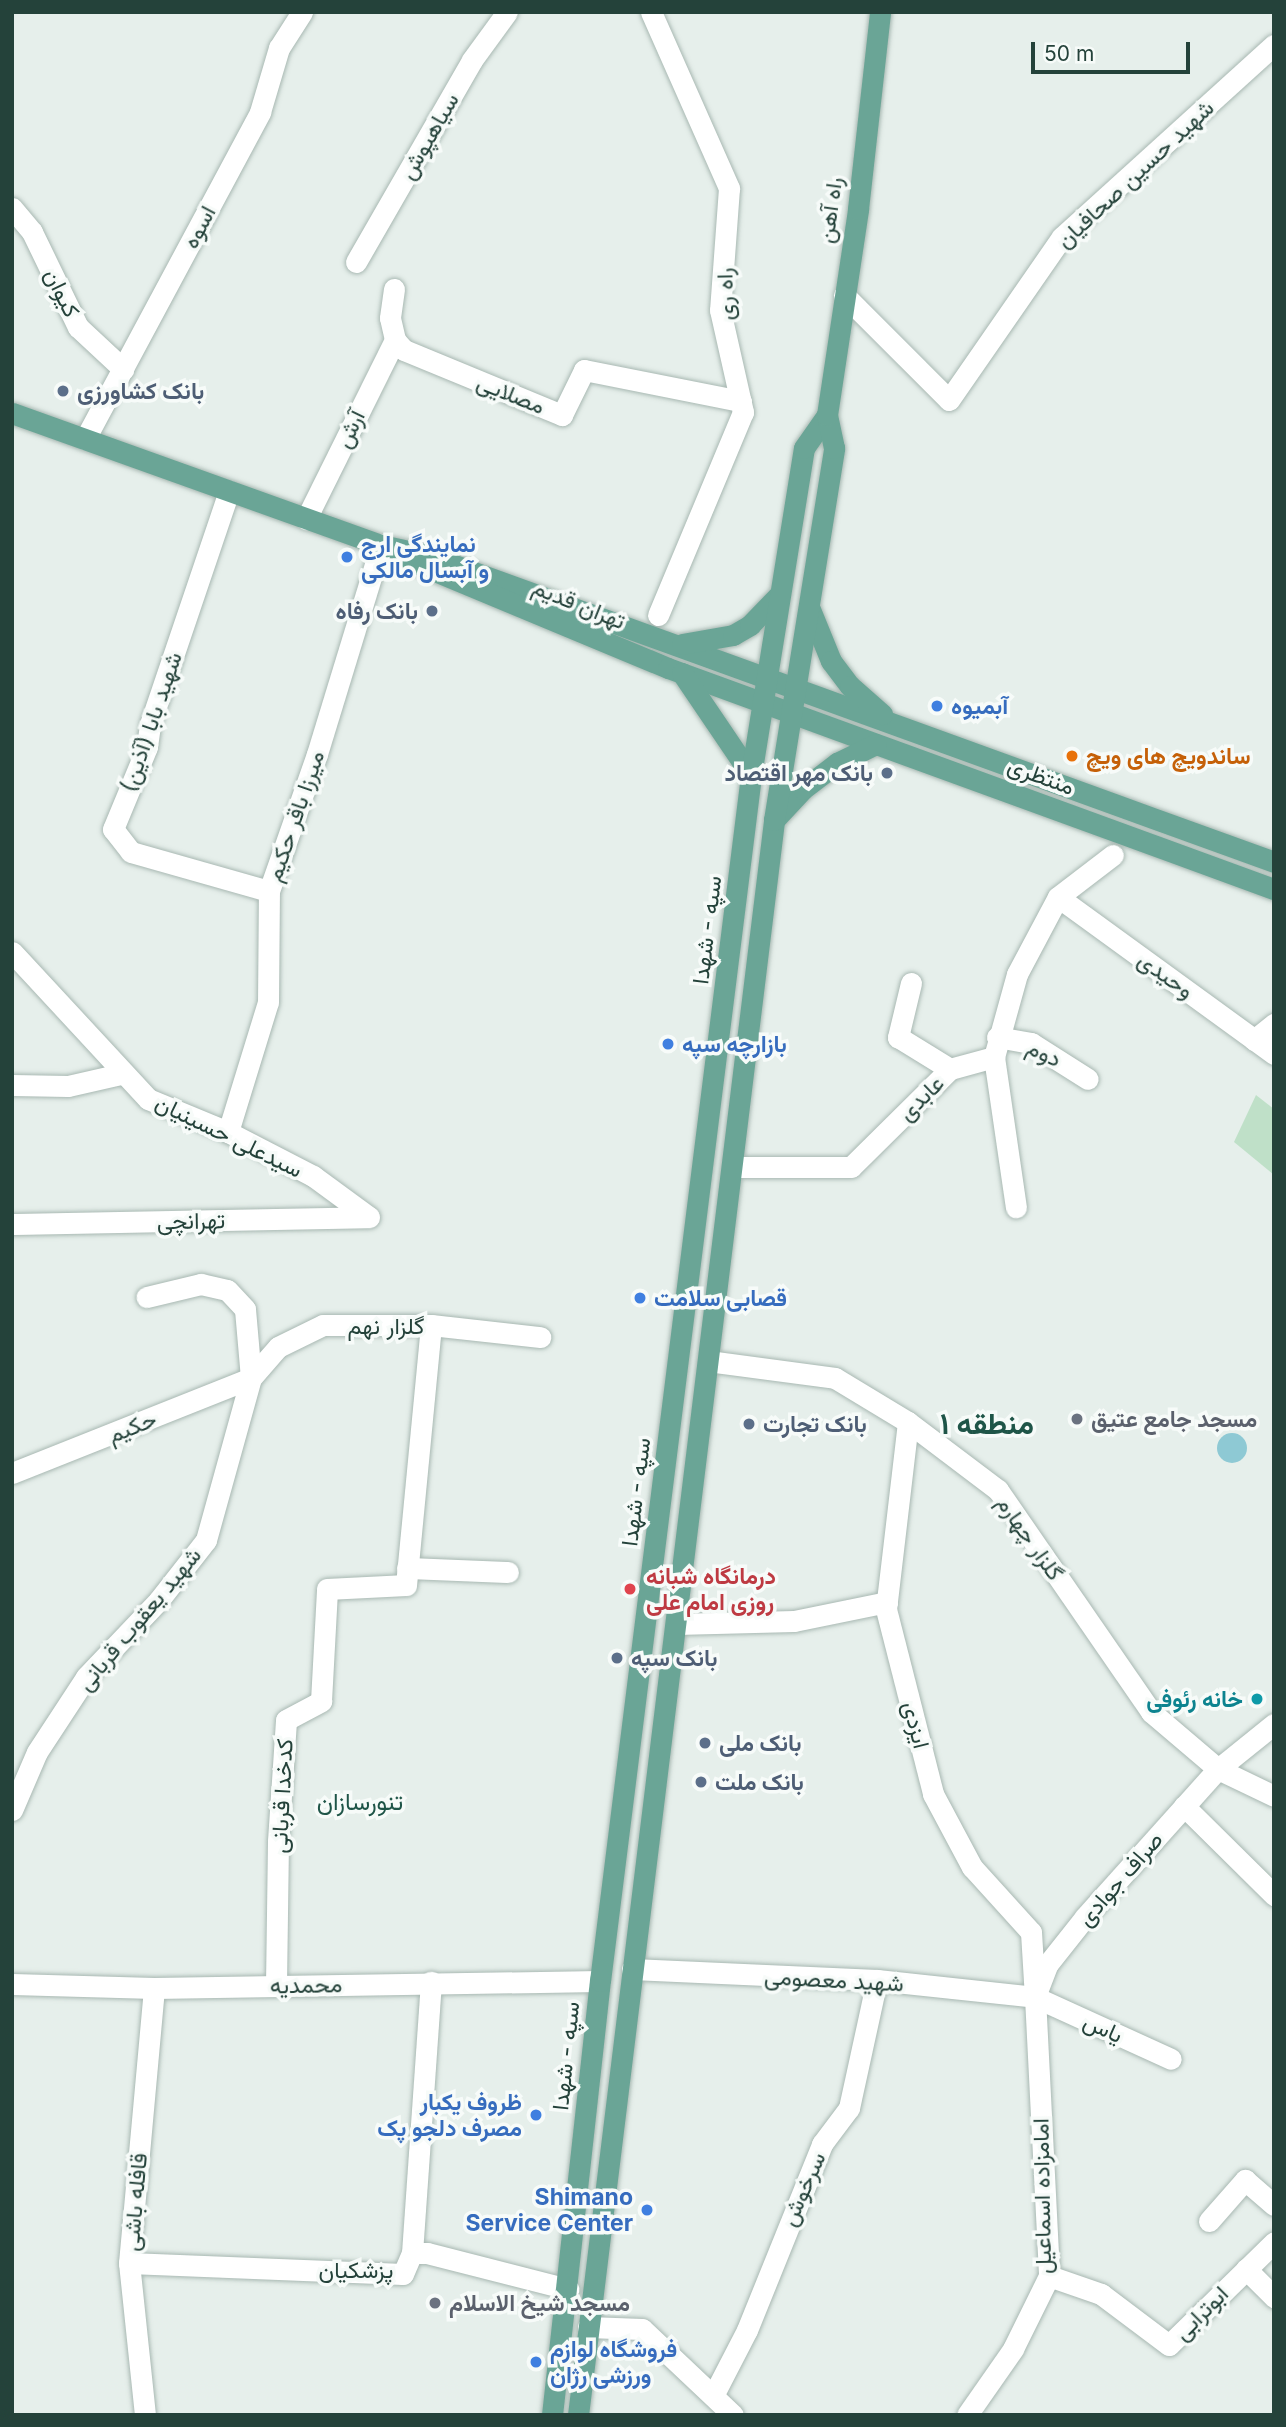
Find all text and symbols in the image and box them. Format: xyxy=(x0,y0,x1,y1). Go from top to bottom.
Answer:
scale bar xyxy=(1034,28,1193,72)
text: 50 m xyxy=(1044,41,1094,66)
street label: سیاهپوش xyxy=(393,88,465,184)
street label: شهید حسین صحافیان xyxy=(1051,94,1219,254)
street label: راه آهن xyxy=(812,175,848,245)
street label: اسوه xyxy=(176,201,222,253)
street label: کیوان xyxy=(38,264,86,322)
street label: راه ری xyxy=(711,267,739,321)
street label: مصلایی xyxy=(473,368,549,420)
place label: بانک کشاورزی xyxy=(77,377,204,405)
marker: بانک کشاورزی xyxy=(55,383,71,399)
street label: آرش xyxy=(329,406,371,452)
place label: نمایندگی ارج و آبسال مالکی xyxy=(361,530,489,584)
marker: نمایندگی ارج و آبسال مالکی xyxy=(339,549,355,565)
street label: تهران قدیم xyxy=(529,573,629,635)
place label: بانک رفاه xyxy=(336,597,418,625)
marker: بانک رفاه xyxy=(424,603,440,619)
street label: شهید بابا (آذین) xyxy=(114,648,188,796)
place label: آبمیوه xyxy=(951,692,1008,720)
marker: آبمیوه xyxy=(929,698,945,714)
place label: ساندویچ های ویچ xyxy=(1086,742,1251,770)
street label: میرزا باقر حکیم xyxy=(260,747,330,885)
marker: ساندویچ های ویچ xyxy=(1064,748,1080,764)
street label: منتظری xyxy=(1004,751,1078,801)
place label: بانک مهر اقتصاد xyxy=(725,759,873,787)
marker: بانک مهر اقتصاد xyxy=(879,765,895,781)
street label: سپه - شهدا xyxy=(687,874,727,986)
street label: وحیدی xyxy=(1133,945,1199,1005)
place label: بازارچه سپه xyxy=(682,1030,787,1058)
street label: دوم xyxy=(1022,1033,1066,1073)
marker: بازارچه سپه xyxy=(660,1036,676,1052)
street label: عابدی xyxy=(892,1070,950,1126)
street label: سیدعلی حسینیان xyxy=(151,1088,307,1184)
street label: تهرانچی xyxy=(157,1207,225,1235)
place label: قصابی سلامت xyxy=(654,1284,787,1312)
marker: قصابی سلامت xyxy=(632,1290,648,1306)
street label: گلزار نهم xyxy=(347,1312,425,1340)
street label: حکیم xyxy=(104,1405,160,1449)
district label: منطقه ۱ xyxy=(940,1405,1034,1441)
place label: مسجد جامع عتیق xyxy=(1091,1405,1257,1433)
place label: بانک تجارت xyxy=(763,1410,867,1438)
marker: مسجد جامع عتیق xyxy=(1069,1411,1085,1427)
marker: بانک تجارت xyxy=(741,1416,757,1432)
street label: سپه - شهدا xyxy=(616,1436,656,1548)
street label: گلزار چهارم xyxy=(991,1490,1069,1586)
street label: شهید یعقوب قربانی xyxy=(71,1542,207,1696)
place label: درمانگاه شبانه روزی امام علی xyxy=(646,1562,776,1616)
marker: درمانگاه شبانه روزی امام علی xyxy=(620,1579,640,1599)
place label: بانک سپه xyxy=(631,1644,717,1672)
marker: بانک سپه xyxy=(609,1650,625,1666)
place label: خانه رئوفی xyxy=(1146,1685,1243,1713)
marker: خانه رئوفی xyxy=(1249,1691,1265,1707)
street label: ایزدی xyxy=(897,1699,935,1751)
place label: بانک ملی xyxy=(719,1729,801,1757)
marker: بانک ملی xyxy=(697,1735,713,1751)
street label: کدخدا قربانی xyxy=(265,1738,299,1854)
place label: بانک ملت xyxy=(715,1768,804,1796)
marker: بانک ملت xyxy=(693,1774,709,1790)
district label: تنورسازان xyxy=(317,1788,403,1816)
street label: صراف جوادی xyxy=(1071,1826,1169,1932)
street label: شهید معصومی xyxy=(764,1963,904,1997)
street label: محمدیه xyxy=(270,1971,342,1999)
street label: سپه - شهدا xyxy=(547,2000,585,2112)
street label: یاس xyxy=(1079,2007,1127,2049)
place label: ظروف یکبار مصرف دلجو پک xyxy=(377,2088,522,2142)
marker: ظروف یکبار مصرف دلجو پک xyxy=(528,2107,544,2123)
street label: امامزاده اسماعیل xyxy=(1027,2118,1057,2274)
street label: سرخوش xyxy=(775,2148,831,2230)
street label: قافله باشی xyxy=(117,2152,153,2252)
place label: Shimano Service Center xyxy=(466,2183,633,2237)
marker: Shimano Service Center xyxy=(639,2202,655,2218)
street label: پزشکیان xyxy=(319,2256,393,2284)
street label: ابوترابی xyxy=(1168,2280,1234,2346)
place label: مسجد شیخ الاسلام xyxy=(449,2289,630,2317)
marker: مسجد شیخ الاسلام xyxy=(427,2295,443,2311)
place label: فروشگاه لوازم ورزشی رژان xyxy=(550,2335,677,2389)
marker: فروشگاه لوازم ورزشی رژان xyxy=(528,2354,544,2370)

